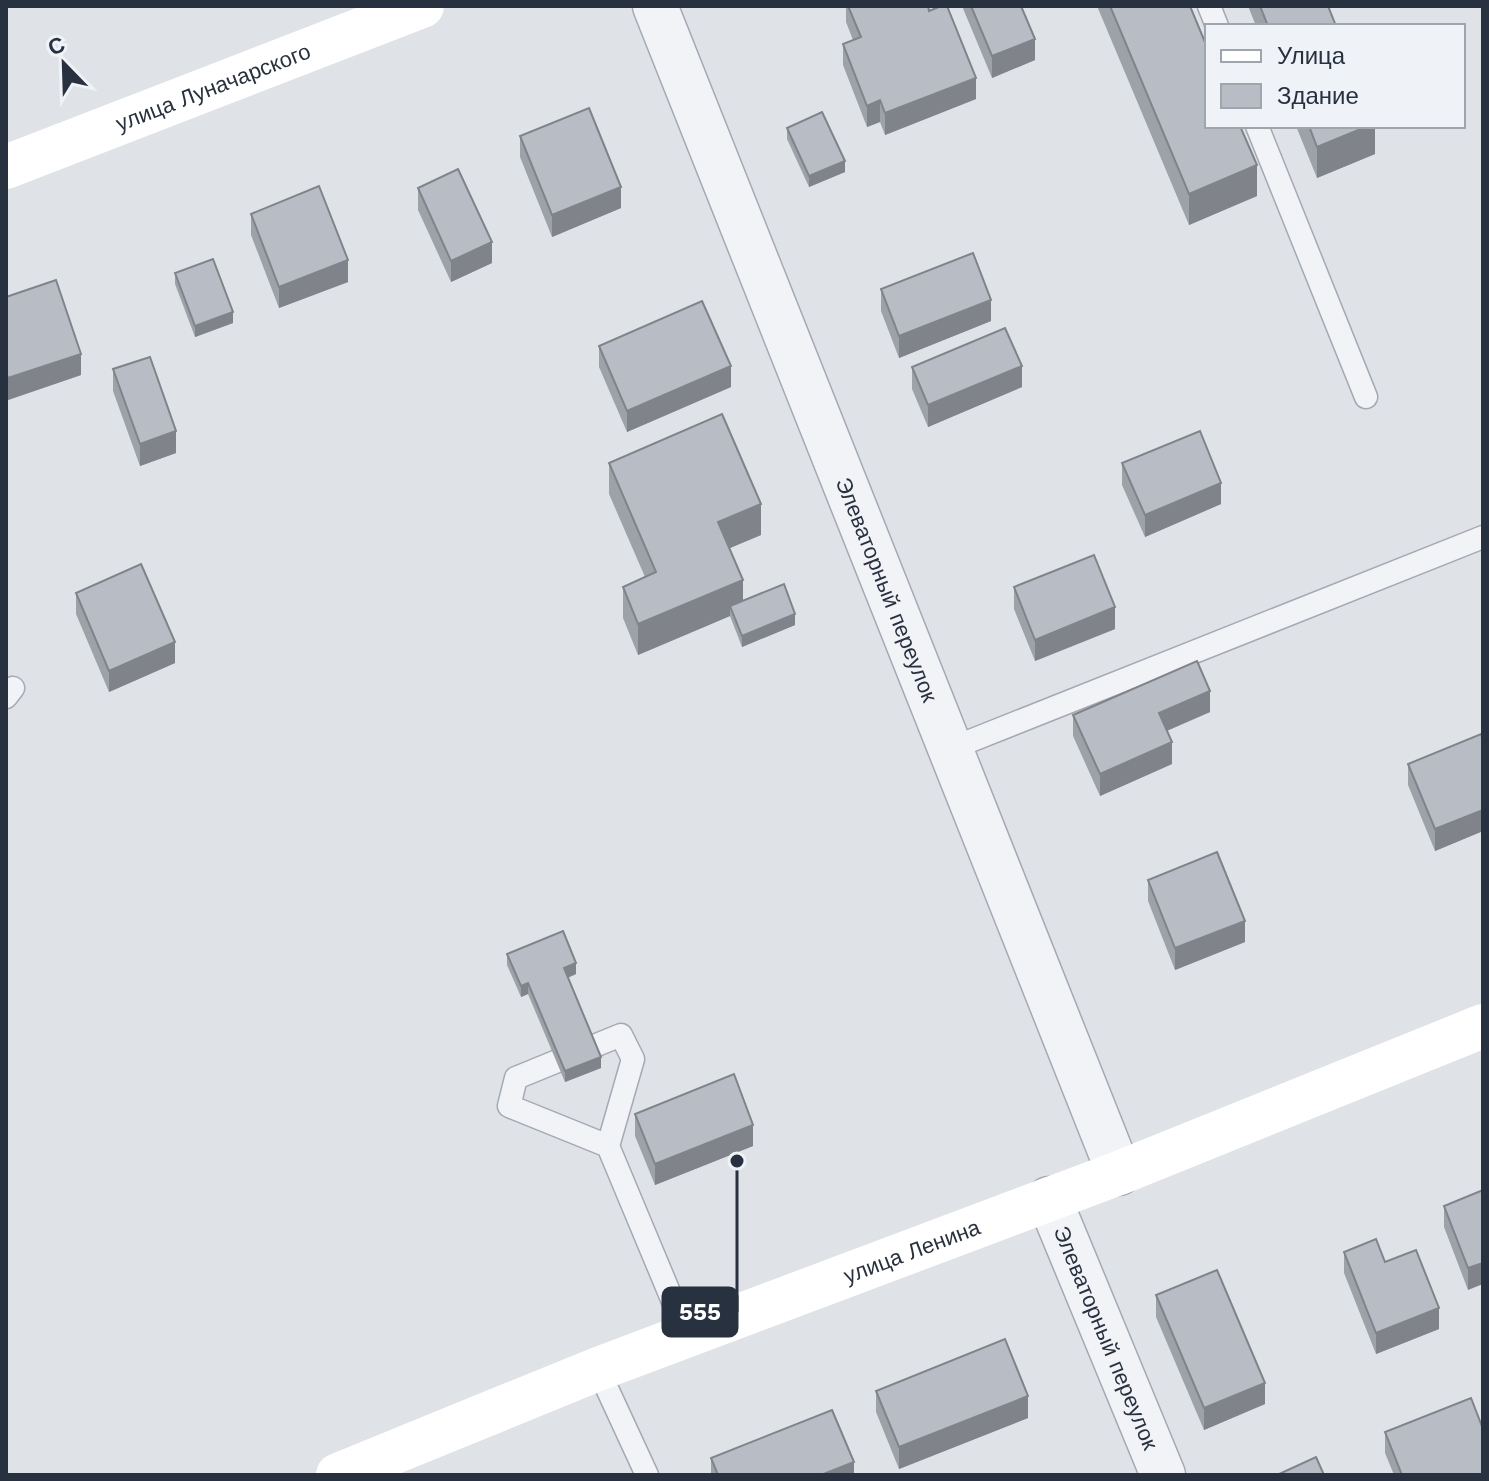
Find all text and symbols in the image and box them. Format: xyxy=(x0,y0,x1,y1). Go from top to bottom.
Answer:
north arrow xyxy=(24,24,104,104)
legend xyxy=(1205,24,1465,128)
text: С xyxy=(44,31,69,61)
street label: улица Луначарского xyxy=(112,38,314,136)
text: Улица xyxy=(1277,42,1346,70)
text: Здание xyxy=(1277,82,1359,110)
street label: Элеваторный переулок xyxy=(831,474,943,706)
street label: улица Ленина xyxy=(840,1214,984,1288)
street label: Элеваторный переулок xyxy=(1049,1222,1164,1453)
callout: 555 xyxy=(663,1288,737,1336)
text: 555 xyxy=(679,1298,721,1326)

